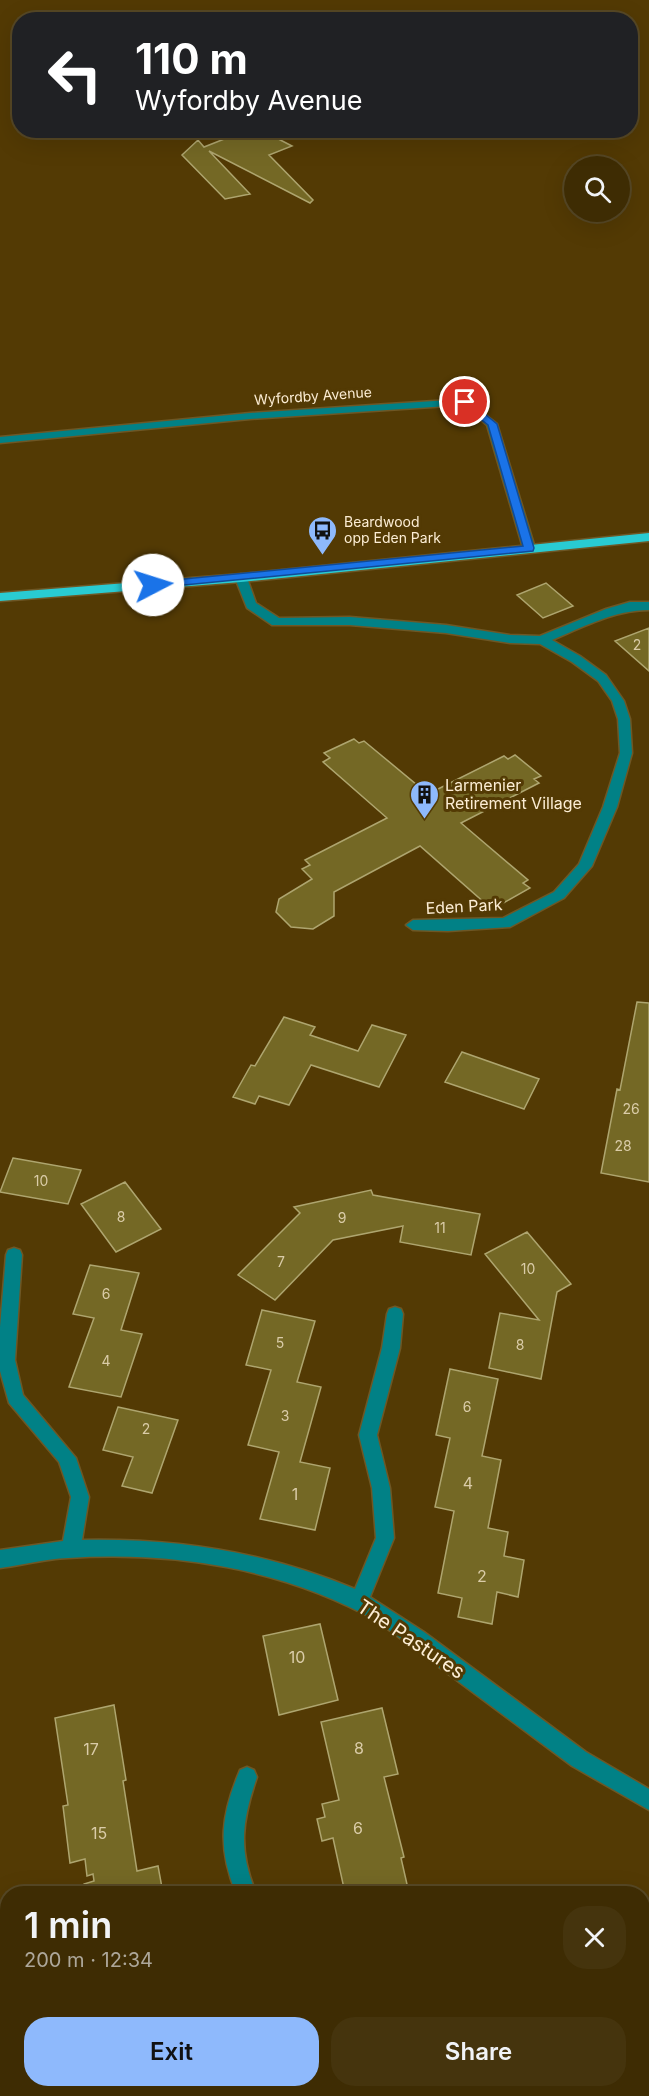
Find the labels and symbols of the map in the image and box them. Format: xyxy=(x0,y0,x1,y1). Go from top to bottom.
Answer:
pin xyxy=(439,376,490,427)
street label: Wyfordby Avenue xyxy=(254,383,372,408)
place label: Beardwood opp Eden Park xyxy=(344,513,441,546)
bus stop icon: Beardwood opp Eden Park xyxy=(307,514,339,556)
position arrow xyxy=(121,553,185,617)
house number: 2 xyxy=(633,636,641,653)
place label: Larmenier Retirement Village xyxy=(445,775,582,813)
building icon: Larmenier Retirement Village xyxy=(408,778,440,820)
street label: Eden Park xyxy=(425,894,503,918)
house number: 26 xyxy=(622,1100,640,1117)
house number: 28 xyxy=(614,1137,632,1154)
house number: 10 xyxy=(34,1172,48,1189)
house number: 8 xyxy=(117,1208,125,1225)
house number: 9 xyxy=(338,1209,346,1226)
house number: 11 xyxy=(434,1219,446,1236)
house number: 7 xyxy=(277,1253,285,1270)
house number: 10 xyxy=(521,1260,535,1277)
house number: 6 xyxy=(102,1285,110,1302)
house number: 5 xyxy=(276,1334,284,1351)
house number: 8 xyxy=(516,1336,524,1353)
house number: 4 xyxy=(101,1352,111,1369)
house number: 6 xyxy=(463,1398,471,1415)
house number: 3 xyxy=(281,1407,289,1424)
house number: 2 xyxy=(142,1420,150,1437)
house number: 4 xyxy=(463,1473,473,1493)
house number: 1 xyxy=(292,1484,298,1504)
house number: 2 xyxy=(477,1566,487,1586)
street label: The Pastures xyxy=(353,1594,469,1684)
house number: 10 xyxy=(289,1647,305,1667)
house number: 8 xyxy=(354,1738,364,1758)
house number: 17 xyxy=(83,1739,99,1759)
house number: 6 xyxy=(353,1818,363,1838)
house number: 15 xyxy=(91,1823,107,1843)

